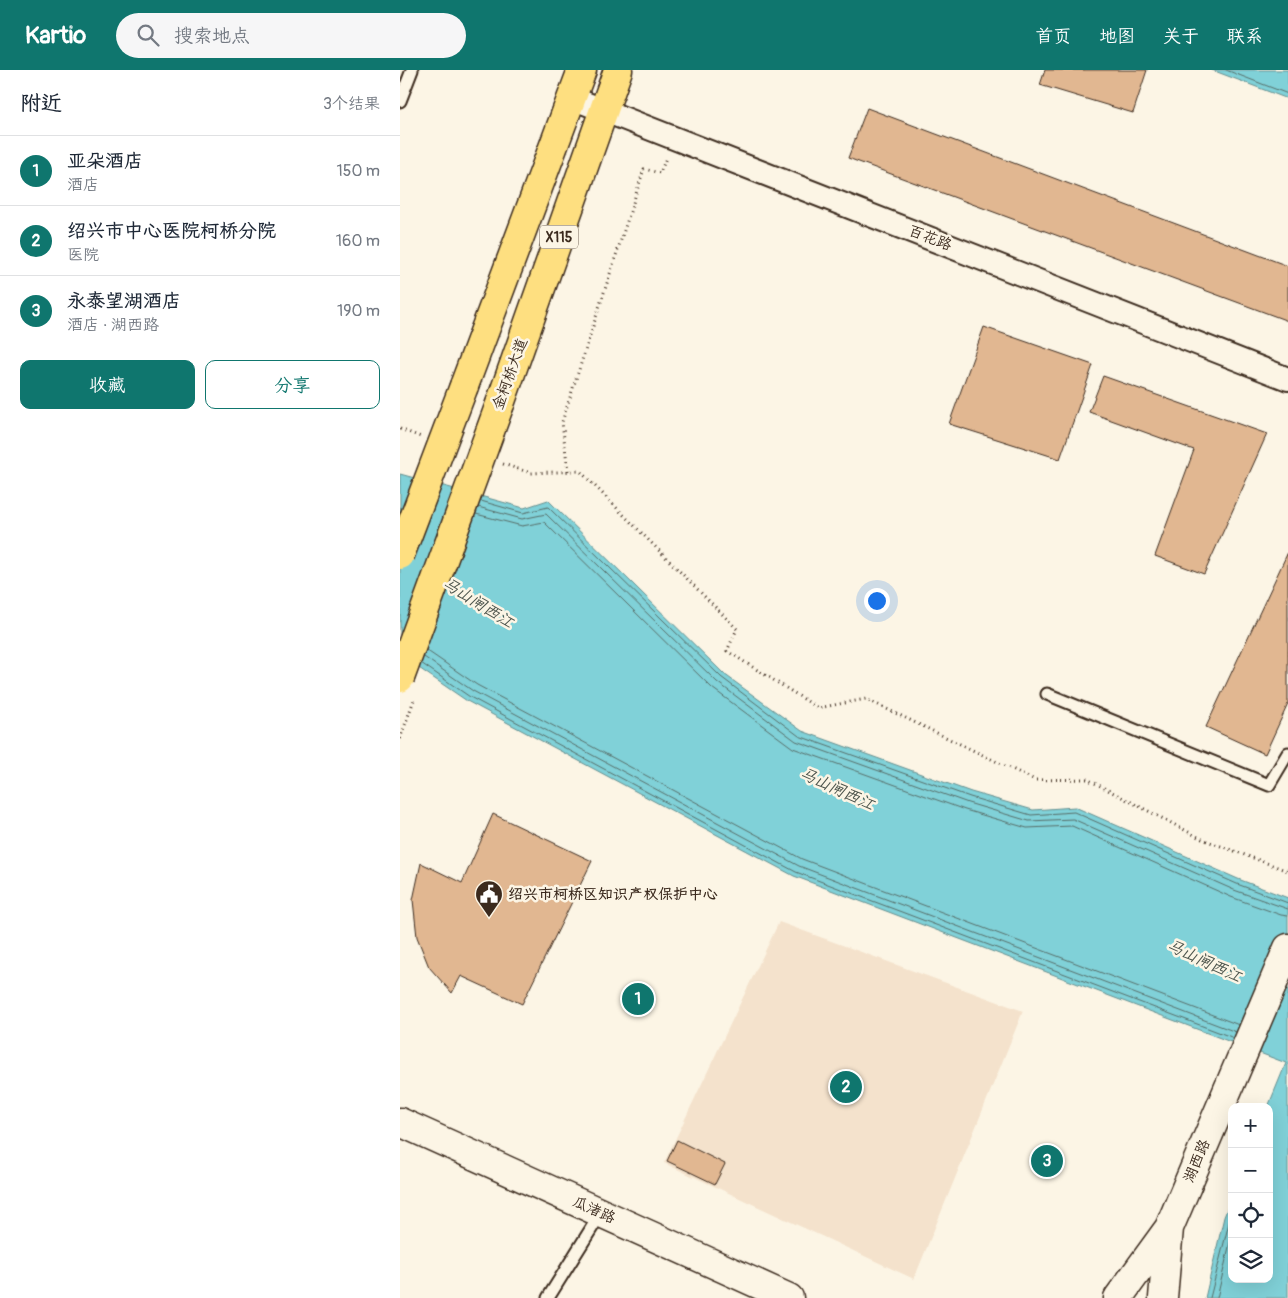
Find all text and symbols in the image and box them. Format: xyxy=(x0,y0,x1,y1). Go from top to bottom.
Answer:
search box xyxy=(116,13,466,58)
text: Kartio xyxy=(25,21,86,50)
icon: search xyxy=(134,21,162,49)
text: 搜索地点 xyxy=(174,24,250,48)
text: 首页 xyxy=(1035,25,1071,48)
text: 地图 xyxy=(1099,25,1135,48)
text: 关于 xyxy=(1163,25,1199,48)
text: 联系 xyxy=(1227,25,1263,48)
text: 附近 xyxy=(20,90,62,117)
text: 3个结果 xyxy=(323,94,380,114)
text: 亚朵酒店 xyxy=(67,149,143,173)
text: 1 xyxy=(33,161,39,181)
text: 150 m xyxy=(336,161,380,181)
text: 酒店 xyxy=(67,175,99,195)
text: 绍兴市中心医院柯桥分院 xyxy=(67,219,276,243)
street label: 百花路 xyxy=(906,221,954,255)
road number: X115 xyxy=(540,226,578,248)
text: 2 xyxy=(32,231,40,251)
text: 160 m xyxy=(336,231,380,251)
text: 医院 xyxy=(67,245,99,265)
text: 永泰望湖酒店 xyxy=(67,289,181,313)
text: 3 xyxy=(32,301,40,321)
text: 190 m xyxy=(337,301,380,321)
text: 酒店 · 湖西路 xyxy=(67,315,159,335)
street label: 金柯桥大道 xyxy=(488,336,532,412)
button: 收藏 xyxy=(20,360,195,409)
button: 分享 xyxy=(205,360,380,409)
water label: 马山闸西江 xyxy=(439,573,518,633)
your location xyxy=(864,588,890,614)
water label: 马山闸西江 xyxy=(797,763,878,815)
public building icon: 绍兴市柯桥区知识产权保护中心 xyxy=(474,879,504,918)
place label: 绍兴市柯桥区知识产权保护中心 xyxy=(508,885,718,904)
water label: 马山闸西江 xyxy=(1164,935,1245,987)
pin: 1 xyxy=(622,980,654,1018)
pin: 2 xyxy=(830,1068,862,1106)
map controls xyxy=(1228,1103,1273,1283)
button: + xyxy=(1228,1103,1273,1148)
street label: 湖西路 xyxy=(1179,1137,1215,1185)
pin: 3 xyxy=(1031,1142,1063,1180)
button: − xyxy=(1228,1148,1273,1193)
street label: 瓜渚路 xyxy=(570,1192,618,1228)
button: locate xyxy=(1228,1193,1273,1238)
button: layers xyxy=(1228,1238,1273,1283)

